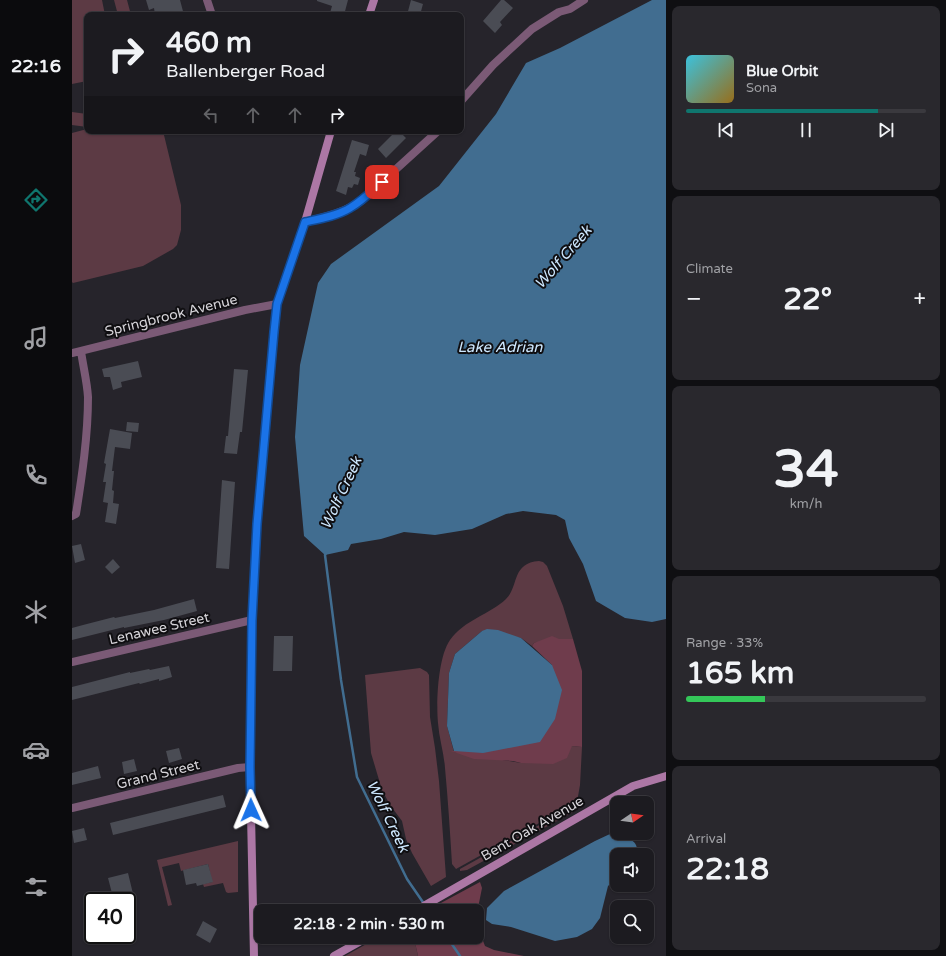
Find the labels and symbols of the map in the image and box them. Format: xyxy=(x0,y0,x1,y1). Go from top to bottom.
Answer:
pin xyxy=(365,165,399,199)
water label: Wolf Creek xyxy=(531,220,597,292)
street label: Springbrook Avenue xyxy=(103,291,239,340)
water label: Lake Adrian xyxy=(457,338,543,356)
water label: Wolf Creek xyxy=(316,452,366,532)
street label: Lenawee Street xyxy=(107,609,212,648)
street label: Grand Street xyxy=(115,756,202,793)
water label: Wolf Creek xyxy=(363,777,414,857)
position arrow xyxy=(230,789,272,831)
street label: Bent Oak Avenue xyxy=(478,792,587,865)
north arrow xyxy=(610,796,654,840)
speed limit sign: 40 xyxy=(84,892,136,944)

